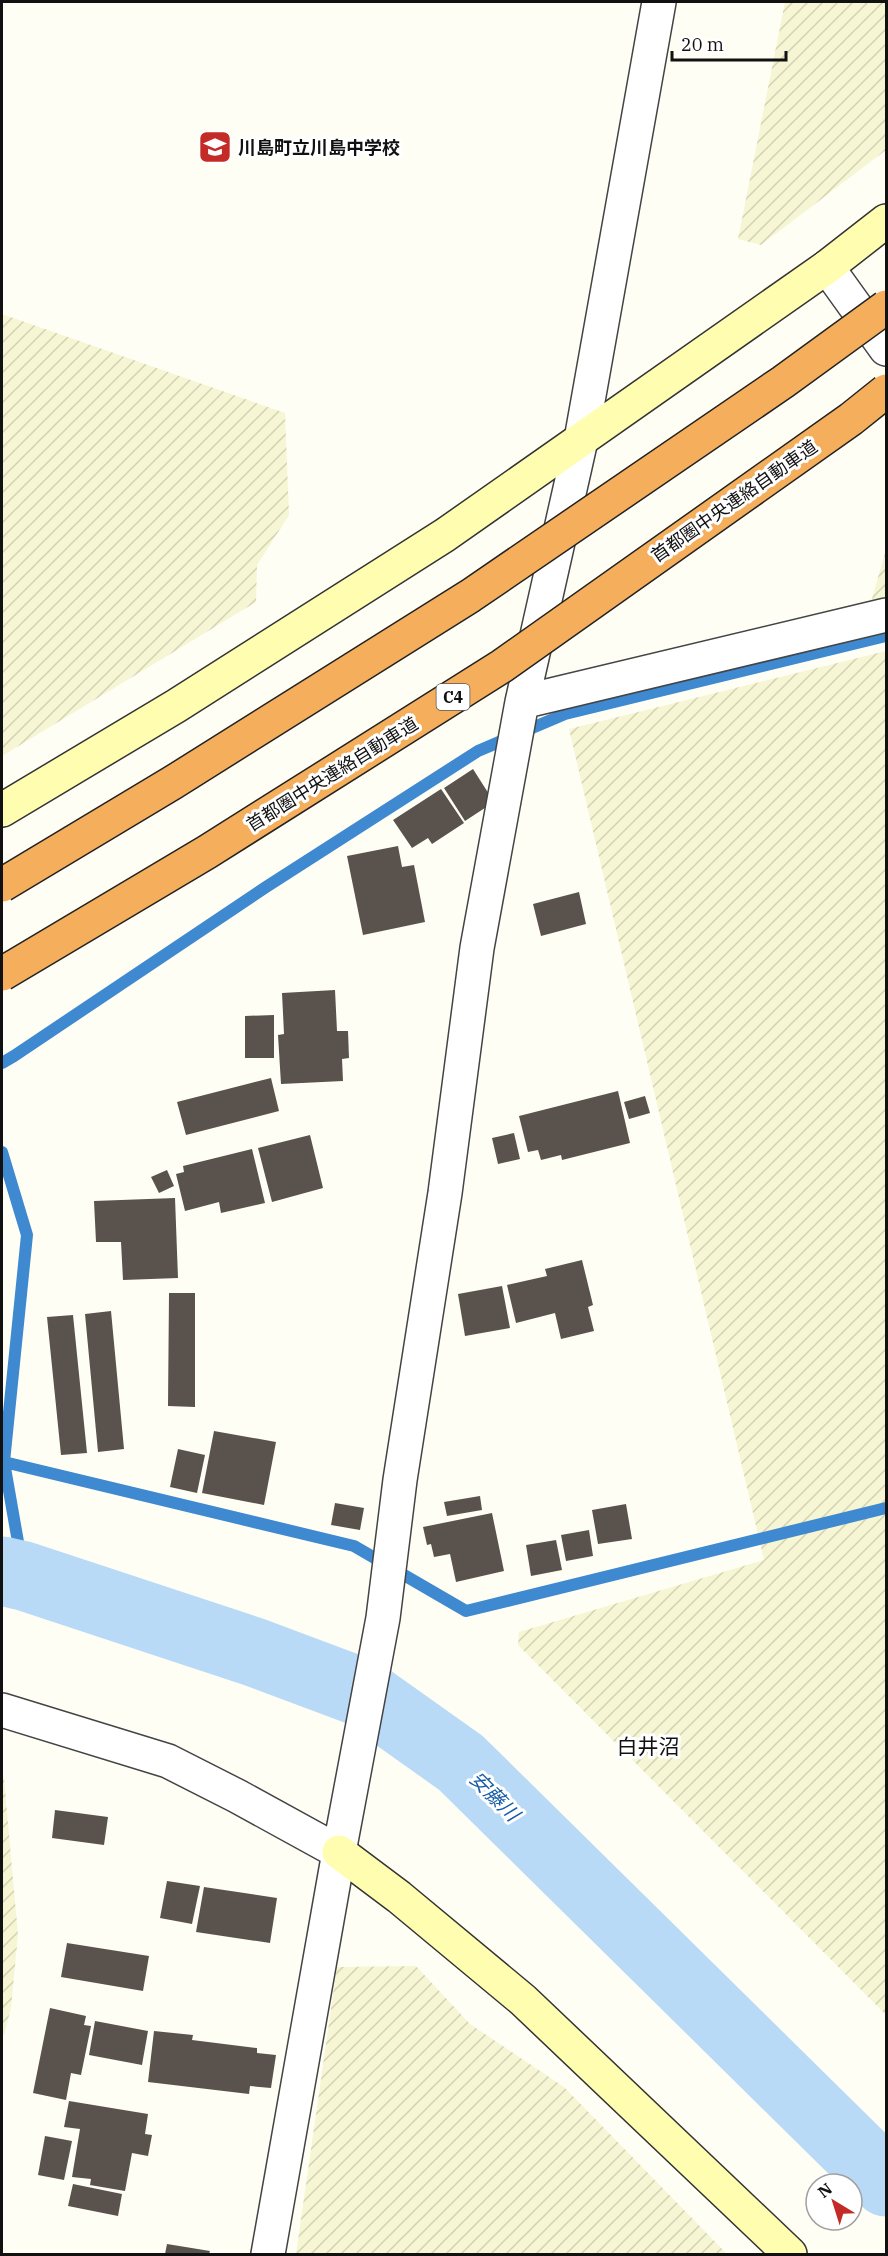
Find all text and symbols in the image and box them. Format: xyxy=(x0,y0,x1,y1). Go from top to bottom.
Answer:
scale bar xyxy=(672,24,786,62)
text: 20 m xyxy=(681,33,724,56)
school or university icon: 川島町立川島中学校 xyxy=(197,129,233,165)
place label: 川島町立川島中学校 xyxy=(238,136,400,159)
street label: 首都圏中央連絡自動車道 xyxy=(646,435,822,567)
road number: C4 xyxy=(436,684,470,710)
street label: 首都圏中央連絡自動車道 xyxy=(242,712,422,836)
district label: 白井沼 xyxy=(617,1732,680,1760)
water label: 安藤川 xyxy=(464,1765,527,1828)
north arrow xyxy=(804,2172,864,2232)
text: N xyxy=(814,2178,836,2202)

